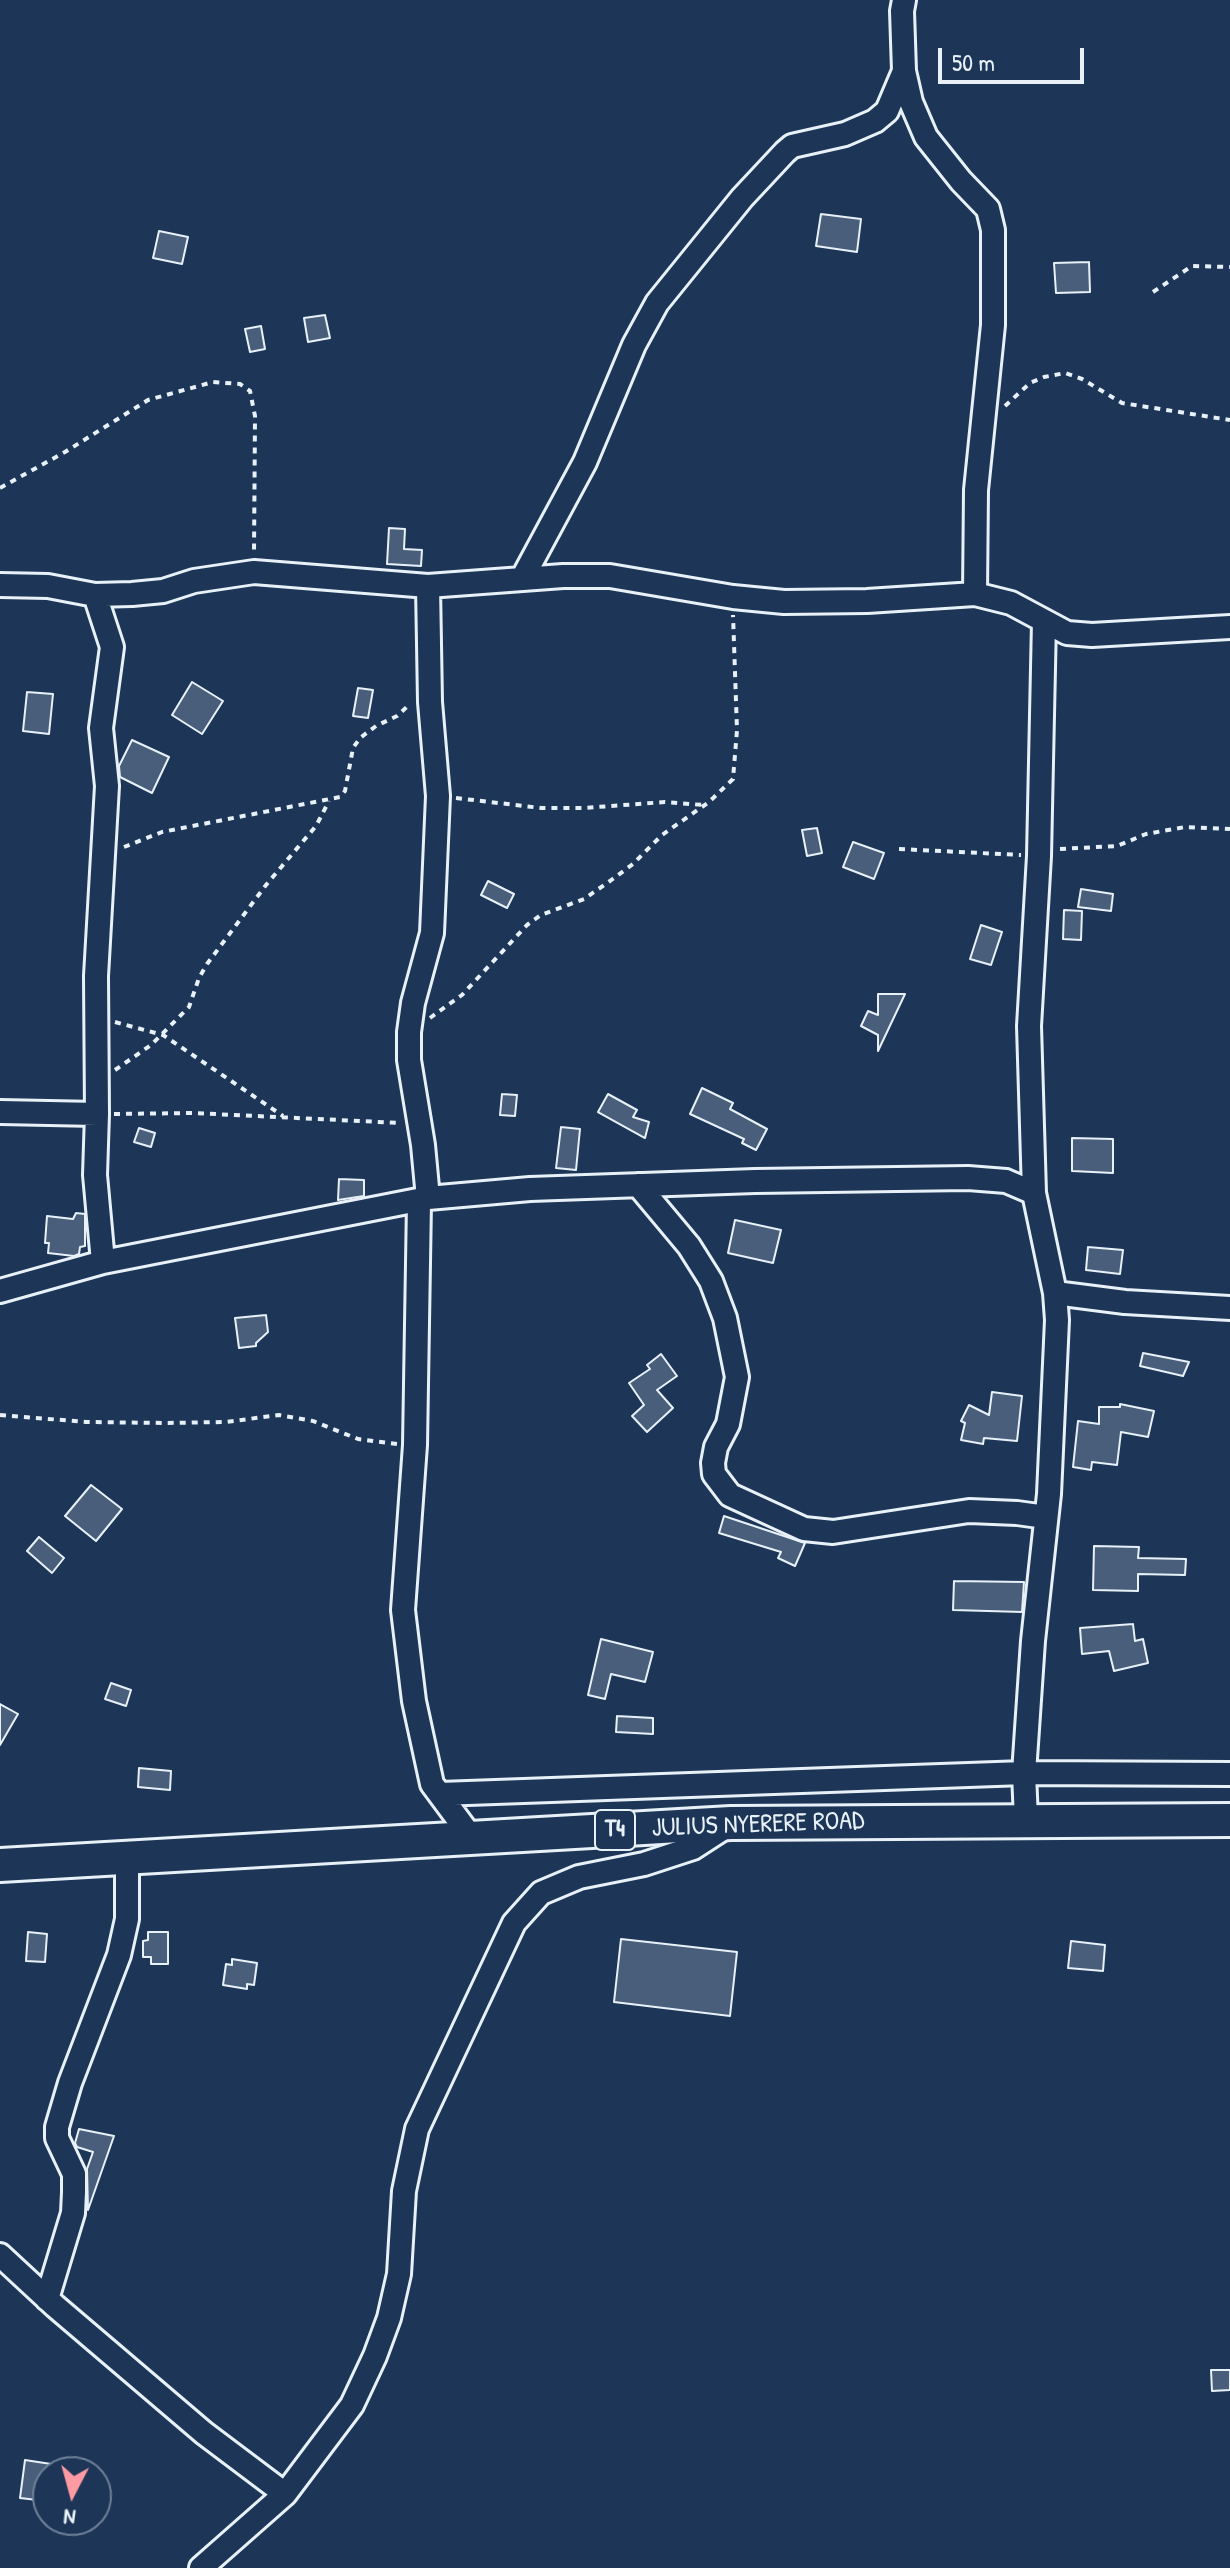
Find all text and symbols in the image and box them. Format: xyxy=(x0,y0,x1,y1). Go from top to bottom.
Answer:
scale bar xyxy=(942,32,1088,82)
text: 50 m xyxy=(952,46,995,78)
street label: JULIUS NYERERE ROAD xyxy=(651,1806,865,1844)
road number: T4 xyxy=(595,1810,635,1850)
north arrow xyxy=(32,2456,112,2536)
text: N xyxy=(62,2502,77,2533)

